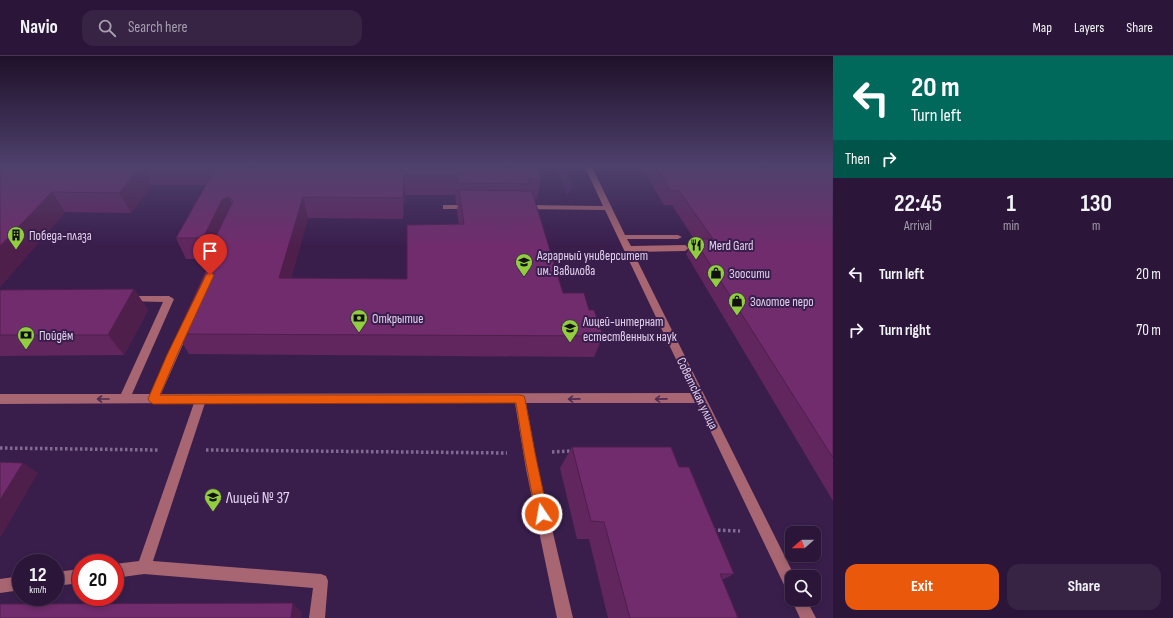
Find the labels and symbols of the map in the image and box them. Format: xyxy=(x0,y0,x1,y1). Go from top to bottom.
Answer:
building icon: Победа-плаза xyxy=(6,225,26,250)
place label: Победа-плаза xyxy=(29,228,92,244)
pin xyxy=(193,234,227,275)
restaurant icon: Merd Gard xyxy=(686,235,706,260)
place label: Merd Gard xyxy=(709,238,753,254)
place label: Аграрный университет им. Вавилова xyxy=(536,248,648,279)
school or university icon: Аграрный университет им. Вавилова xyxy=(514,252,534,277)
shop icon: Зоосити xyxy=(706,263,726,288)
place label: Зоосити xyxy=(729,266,770,282)
shop icon: Золотое перо xyxy=(727,291,747,316)
place label: Золотое перо xyxy=(750,294,814,310)
bank icon: Открытие xyxy=(349,308,369,333)
place label: Открытие xyxy=(372,311,423,327)
place label: Лицей-интернат естественных наук xyxy=(582,314,677,345)
school or university icon: Лицей-интернат естественных наук xyxy=(560,318,580,343)
bank icon: Пойдём xyxy=(16,325,36,350)
place label: Пойдём xyxy=(39,328,73,344)
street label: Советская улица xyxy=(673,355,721,432)
one-way arrow xyxy=(97,395,110,403)
one-way arrow xyxy=(568,395,581,403)
one-way arrow xyxy=(655,395,668,403)
school or university icon: Лицей № 37 xyxy=(203,487,223,512)
place label: Лицей № 37 xyxy=(225,489,290,508)
position arrow xyxy=(521,493,563,535)
north arrow xyxy=(785,526,821,562)
speed limit sign: 20 xyxy=(72,554,124,606)

